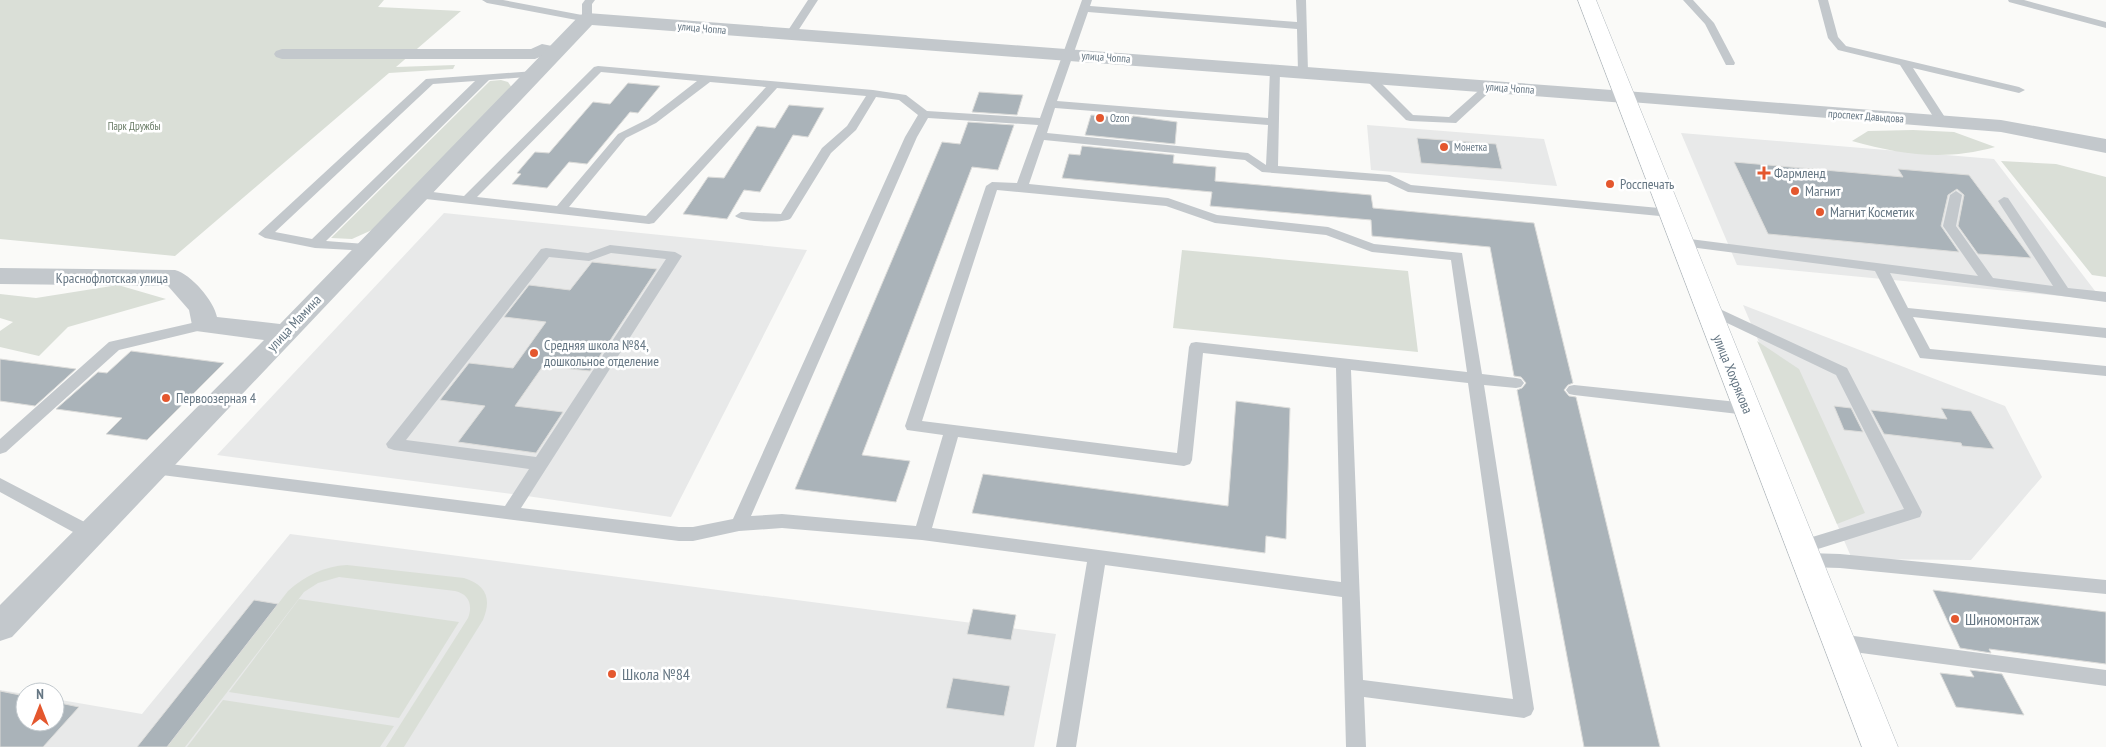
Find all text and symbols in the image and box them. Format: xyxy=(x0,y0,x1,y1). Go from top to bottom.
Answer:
street label: улица Чоппа xyxy=(677,19,727,37)
street label: улица Чоппа xyxy=(1081,48,1131,66)
street label: улица Чоппа xyxy=(1485,79,1535,97)
street label: проспект Давыдова xyxy=(1827,106,1905,126)
place label: Ozon xyxy=(1110,111,1129,125)
marker: Ozon xyxy=(1094,112,1106,124)
park label: Парк Дружбы xyxy=(108,119,160,133)
place label: Монетка xyxy=(1454,140,1487,154)
marker: Монетка xyxy=(1438,141,1450,153)
place label: Фармленд xyxy=(1774,164,1826,182)
marker: Фармленд xyxy=(1758,167,1770,179)
place label: Росспечать xyxy=(1620,175,1674,193)
marker: Росспечать xyxy=(1604,178,1616,190)
place label: Магнит xyxy=(1805,182,1841,200)
marker: Магнит xyxy=(1789,185,1801,197)
place label: Магнит Косметик xyxy=(1830,203,1915,221)
marker: Магнит Косметик xyxy=(1814,206,1826,218)
street label: Краснофлотская улица xyxy=(56,269,168,287)
street label: улица Мамина xyxy=(263,291,325,355)
street label: улица Хохрякова xyxy=(1709,332,1757,416)
place label: Средняя школа №84, дошкольное отделение xyxy=(544,336,659,370)
marker: Средняя школа №84, дошкольное отделение xyxy=(528,347,540,359)
place label: Первоозерная 4 xyxy=(176,389,257,407)
marker: Первоозерная 4 xyxy=(160,392,172,404)
place label: Шиномонтаж xyxy=(1965,609,2040,629)
marker: Шиномонтаж xyxy=(1949,613,1961,625)
place label: Школа №84 xyxy=(622,664,690,684)
marker: Школа №84 xyxy=(606,668,618,680)
north arrow xyxy=(15,682,65,732)
text: N xyxy=(36,685,44,703)

